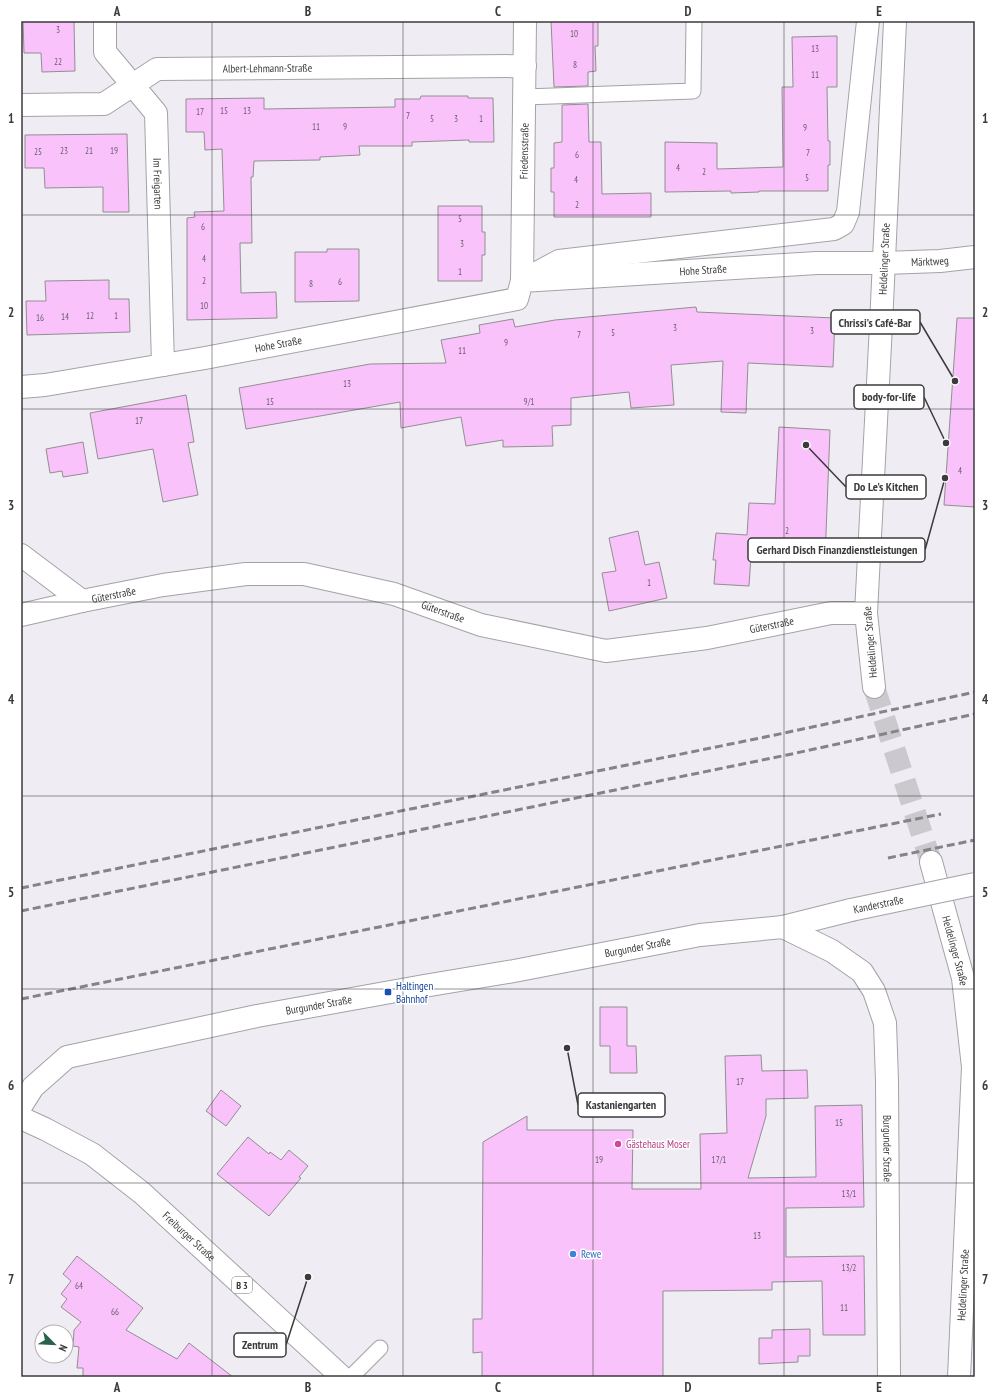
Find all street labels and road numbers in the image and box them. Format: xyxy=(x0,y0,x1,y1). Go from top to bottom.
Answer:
street label: Albert-Lehmann-Straße xyxy=(223,61,313,75)
street label: Friedensstraße xyxy=(517,122,531,179)
street label: Im Freigarten xyxy=(150,158,166,209)
street label: Heldelinger Straße xyxy=(875,222,893,295)
street label: Märktweg xyxy=(911,253,950,269)
street label: Hohe Straße xyxy=(679,261,728,278)
street label: Hohe Straße xyxy=(254,333,303,355)
street label: Güterstraße xyxy=(90,583,138,606)
street label: Güterstraße xyxy=(419,597,467,626)
street label: Heldelinger Straße xyxy=(860,605,880,678)
street label: Güterstraße xyxy=(748,614,796,636)
street label: Kanderstraße xyxy=(852,892,905,916)
street label: Heldelinger Straße xyxy=(939,914,971,987)
street label: Burgunder Straße xyxy=(603,934,672,960)
street label: Burgunder Straße xyxy=(285,992,354,1018)
street label: Burgunder Straße xyxy=(880,1115,895,1183)
street label: Freiburger Straße xyxy=(160,1209,219,1264)
street label: Heldelinger Straße xyxy=(954,1248,972,1321)
road number: B 3 xyxy=(232,1277,252,1293)

